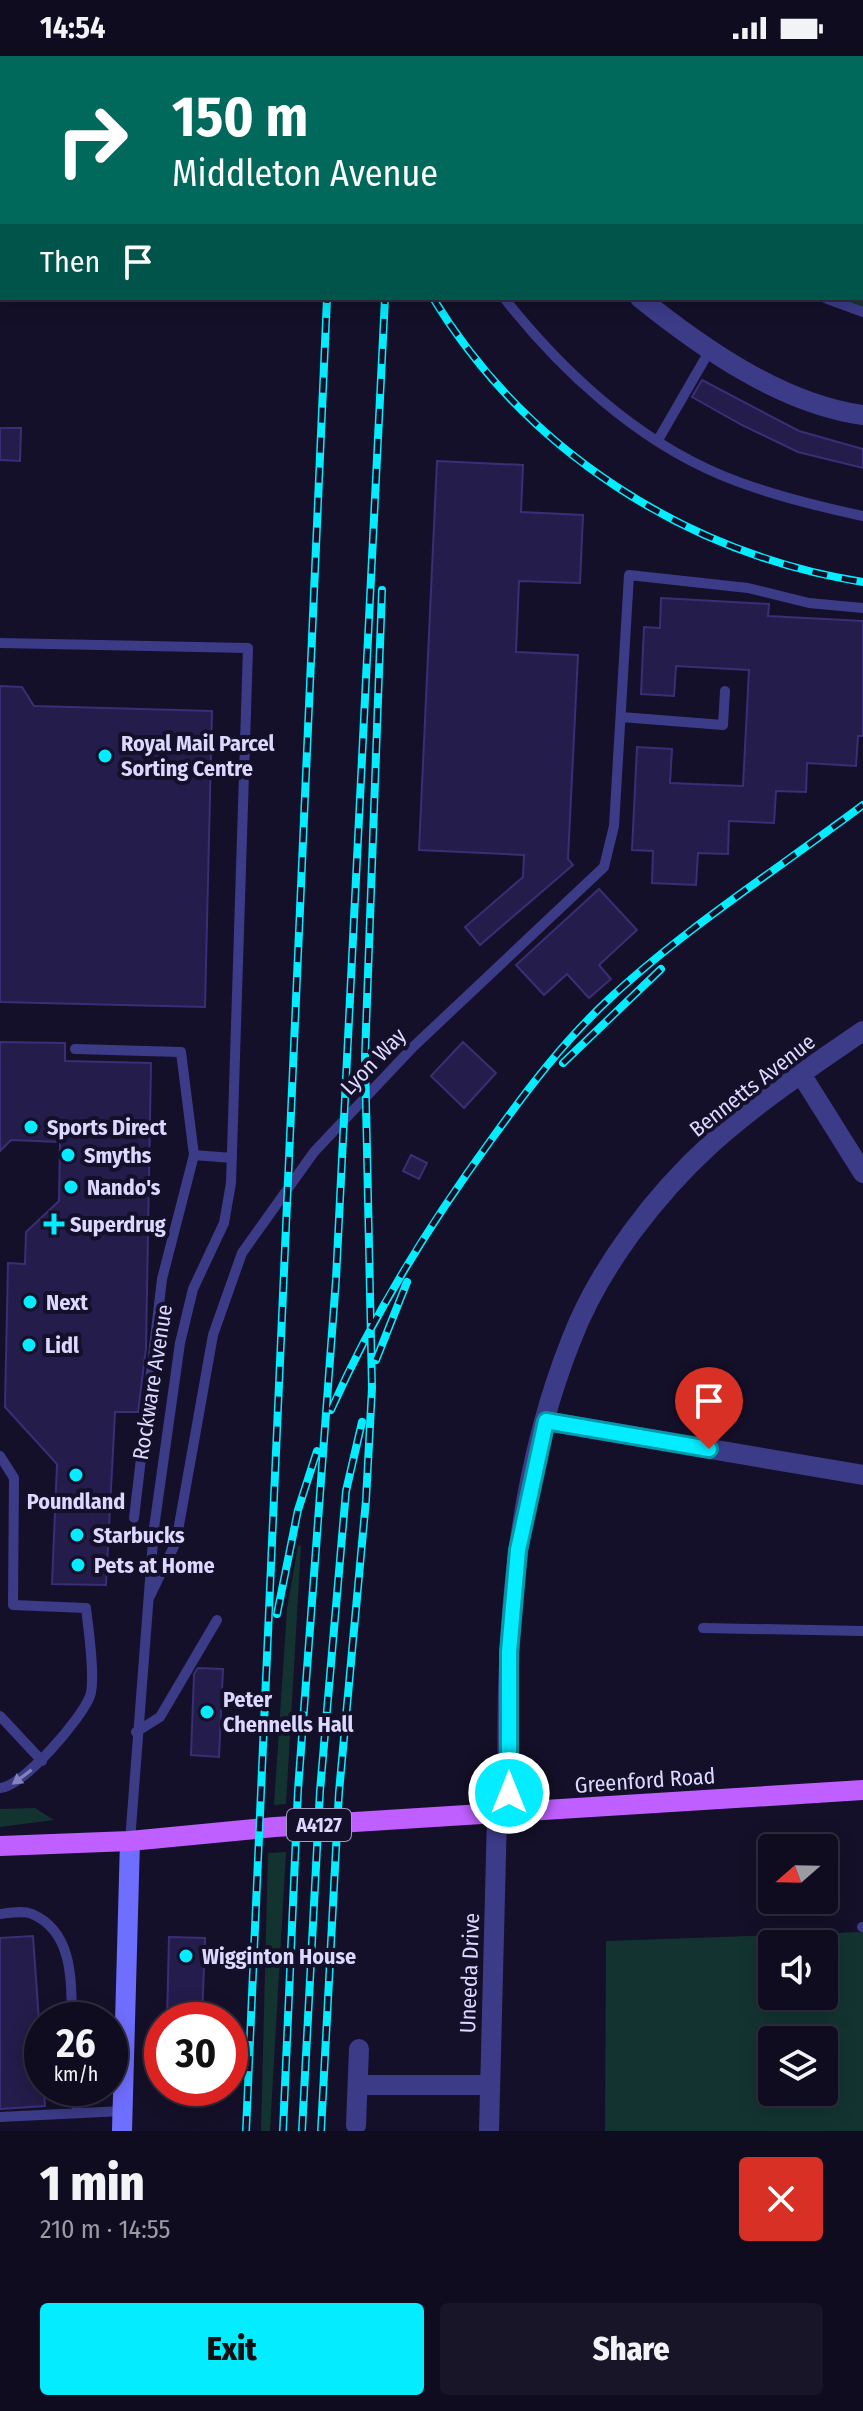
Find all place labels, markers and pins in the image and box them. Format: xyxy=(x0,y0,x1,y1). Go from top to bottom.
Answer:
place label: Royal Mail Parcel Sorting Centre xyxy=(121,730,276,782)
marker: Royal Mail Parcel Sorting Centre xyxy=(96,747,114,765)
place label: Sports Direct xyxy=(47,1114,167,1141)
marker: Sports Direct xyxy=(22,1118,40,1136)
place label: Smyths xyxy=(84,1142,152,1169)
marker: Smyths xyxy=(59,1146,77,1164)
place label: Nando's xyxy=(87,1174,161,1201)
marker: Nando's xyxy=(62,1178,80,1196)
place label: Superdrug xyxy=(70,1211,166,1238)
marker: Superdrug xyxy=(45,1215,63,1233)
place label: Next xyxy=(46,1289,88,1316)
marker: Next xyxy=(21,1293,39,1311)
place label: Lidl xyxy=(45,1332,80,1359)
marker: Lidl xyxy=(20,1336,38,1354)
pin xyxy=(675,1367,743,1449)
marker: Poundland xyxy=(67,1466,85,1484)
place label: Poundland xyxy=(27,1488,125,1515)
place label: Starbucks xyxy=(93,1522,185,1549)
marker: Starbucks xyxy=(68,1526,86,1544)
place label: Pets at Home xyxy=(94,1552,215,1579)
marker: Pets at Home xyxy=(69,1556,87,1574)
place label: Peter Chennells Hall xyxy=(223,1686,354,1738)
marker: Peter Chennells Hall xyxy=(198,1703,216,1721)
place label: Wigginton House xyxy=(202,1943,356,1970)
marker: Wigginton House xyxy=(177,1947,195,1965)

